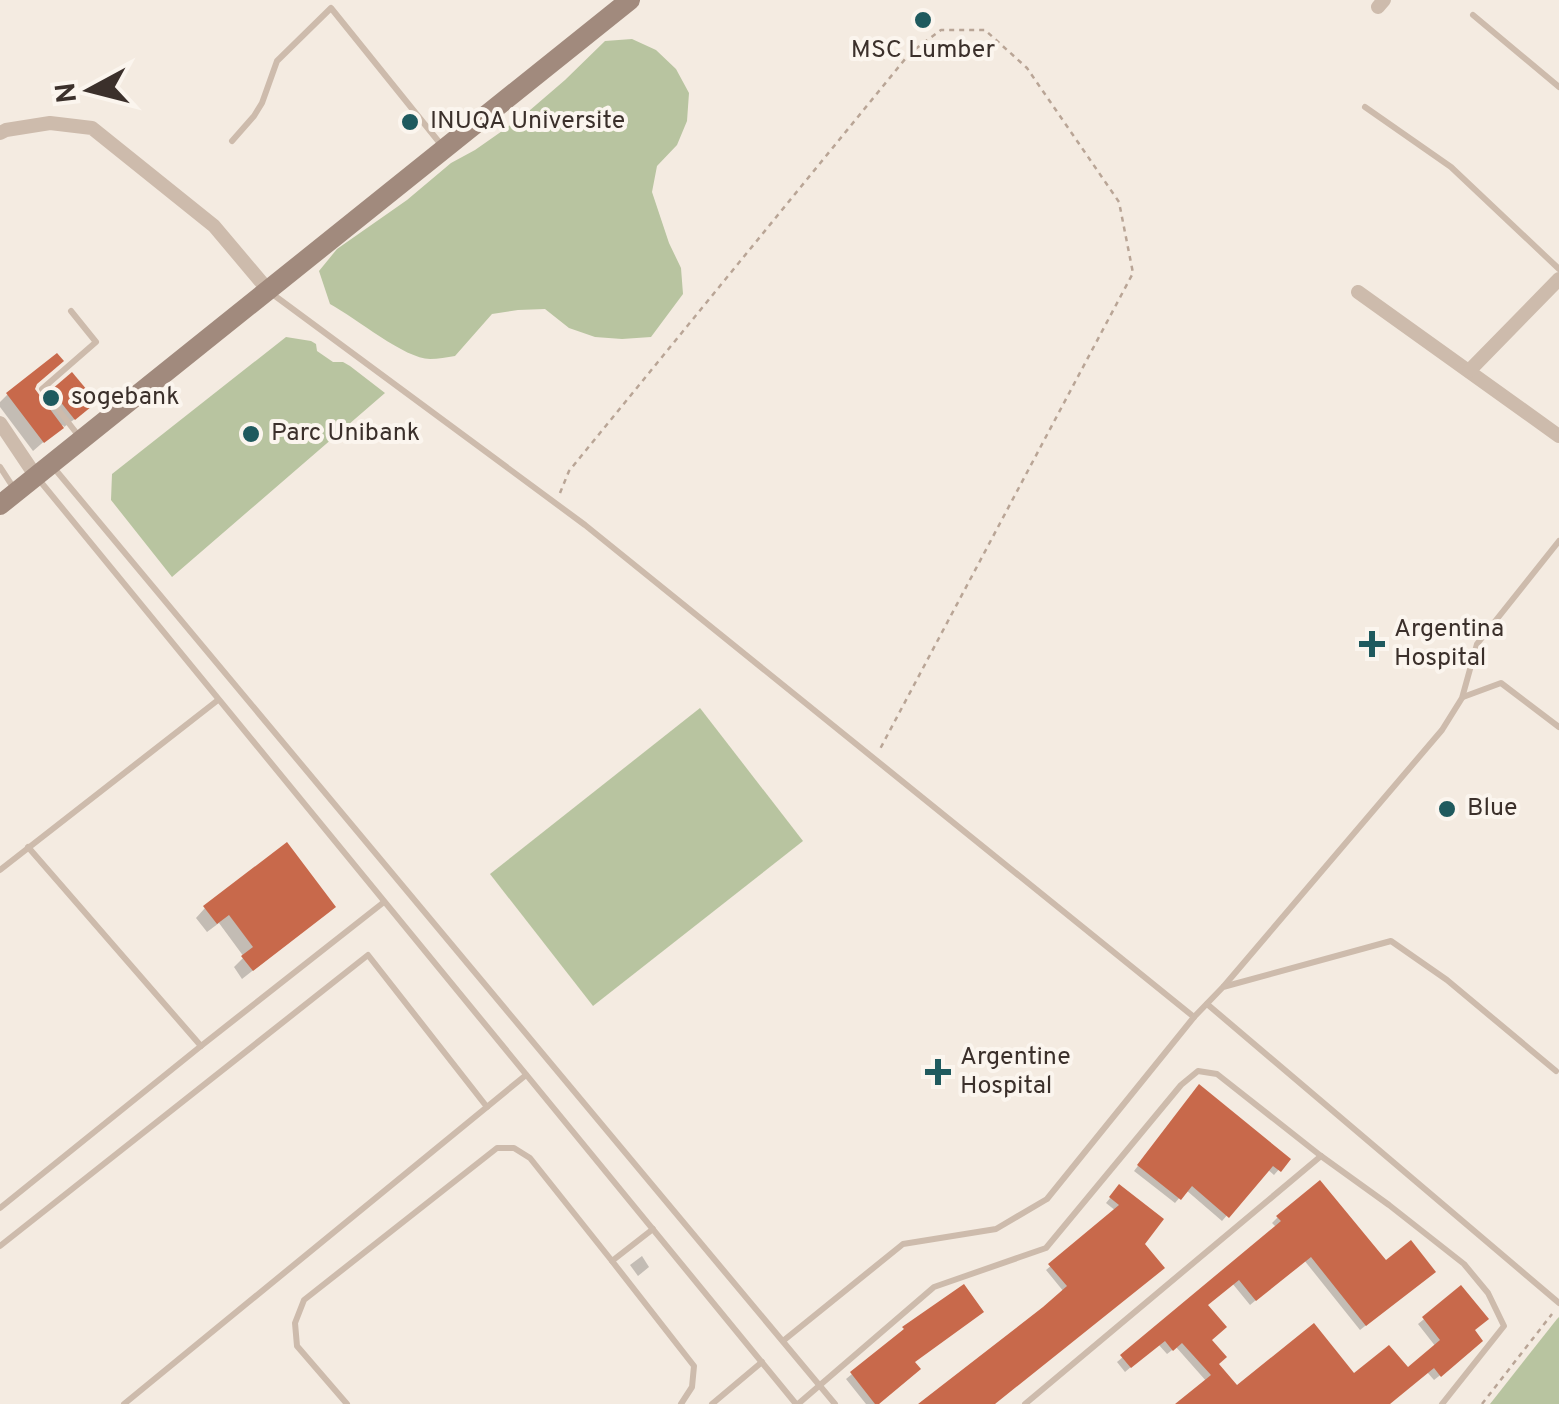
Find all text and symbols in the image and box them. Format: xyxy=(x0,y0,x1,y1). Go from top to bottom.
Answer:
marker: MSC Lumber xyxy=(912,9,934,31)
place label: MSC Lumber xyxy=(851,35,995,67)
north arrow xyxy=(40,40,140,140)
text: N xyxy=(49,81,87,105)
place label: INUQA Universite xyxy=(430,106,625,138)
marker: INUQA Universite xyxy=(399,111,421,133)
place label: sogebank xyxy=(71,382,179,414)
marker: sogebank xyxy=(40,387,62,409)
place label: Parc Unibank xyxy=(271,418,420,450)
marker: Parc Unibank xyxy=(240,423,262,445)
place label: Argentina Hospital xyxy=(1394,614,1504,675)
marker: Argentina Hospital xyxy=(1359,631,1385,657)
place label: Blue xyxy=(1467,793,1517,825)
marker: Blue xyxy=(1436,798,1458,820)
place label: Argentine Hospital xyxy=(960,1042,1071,1103)
marker: Argentine Hospital xyxy=(925,1059,951,1085)

